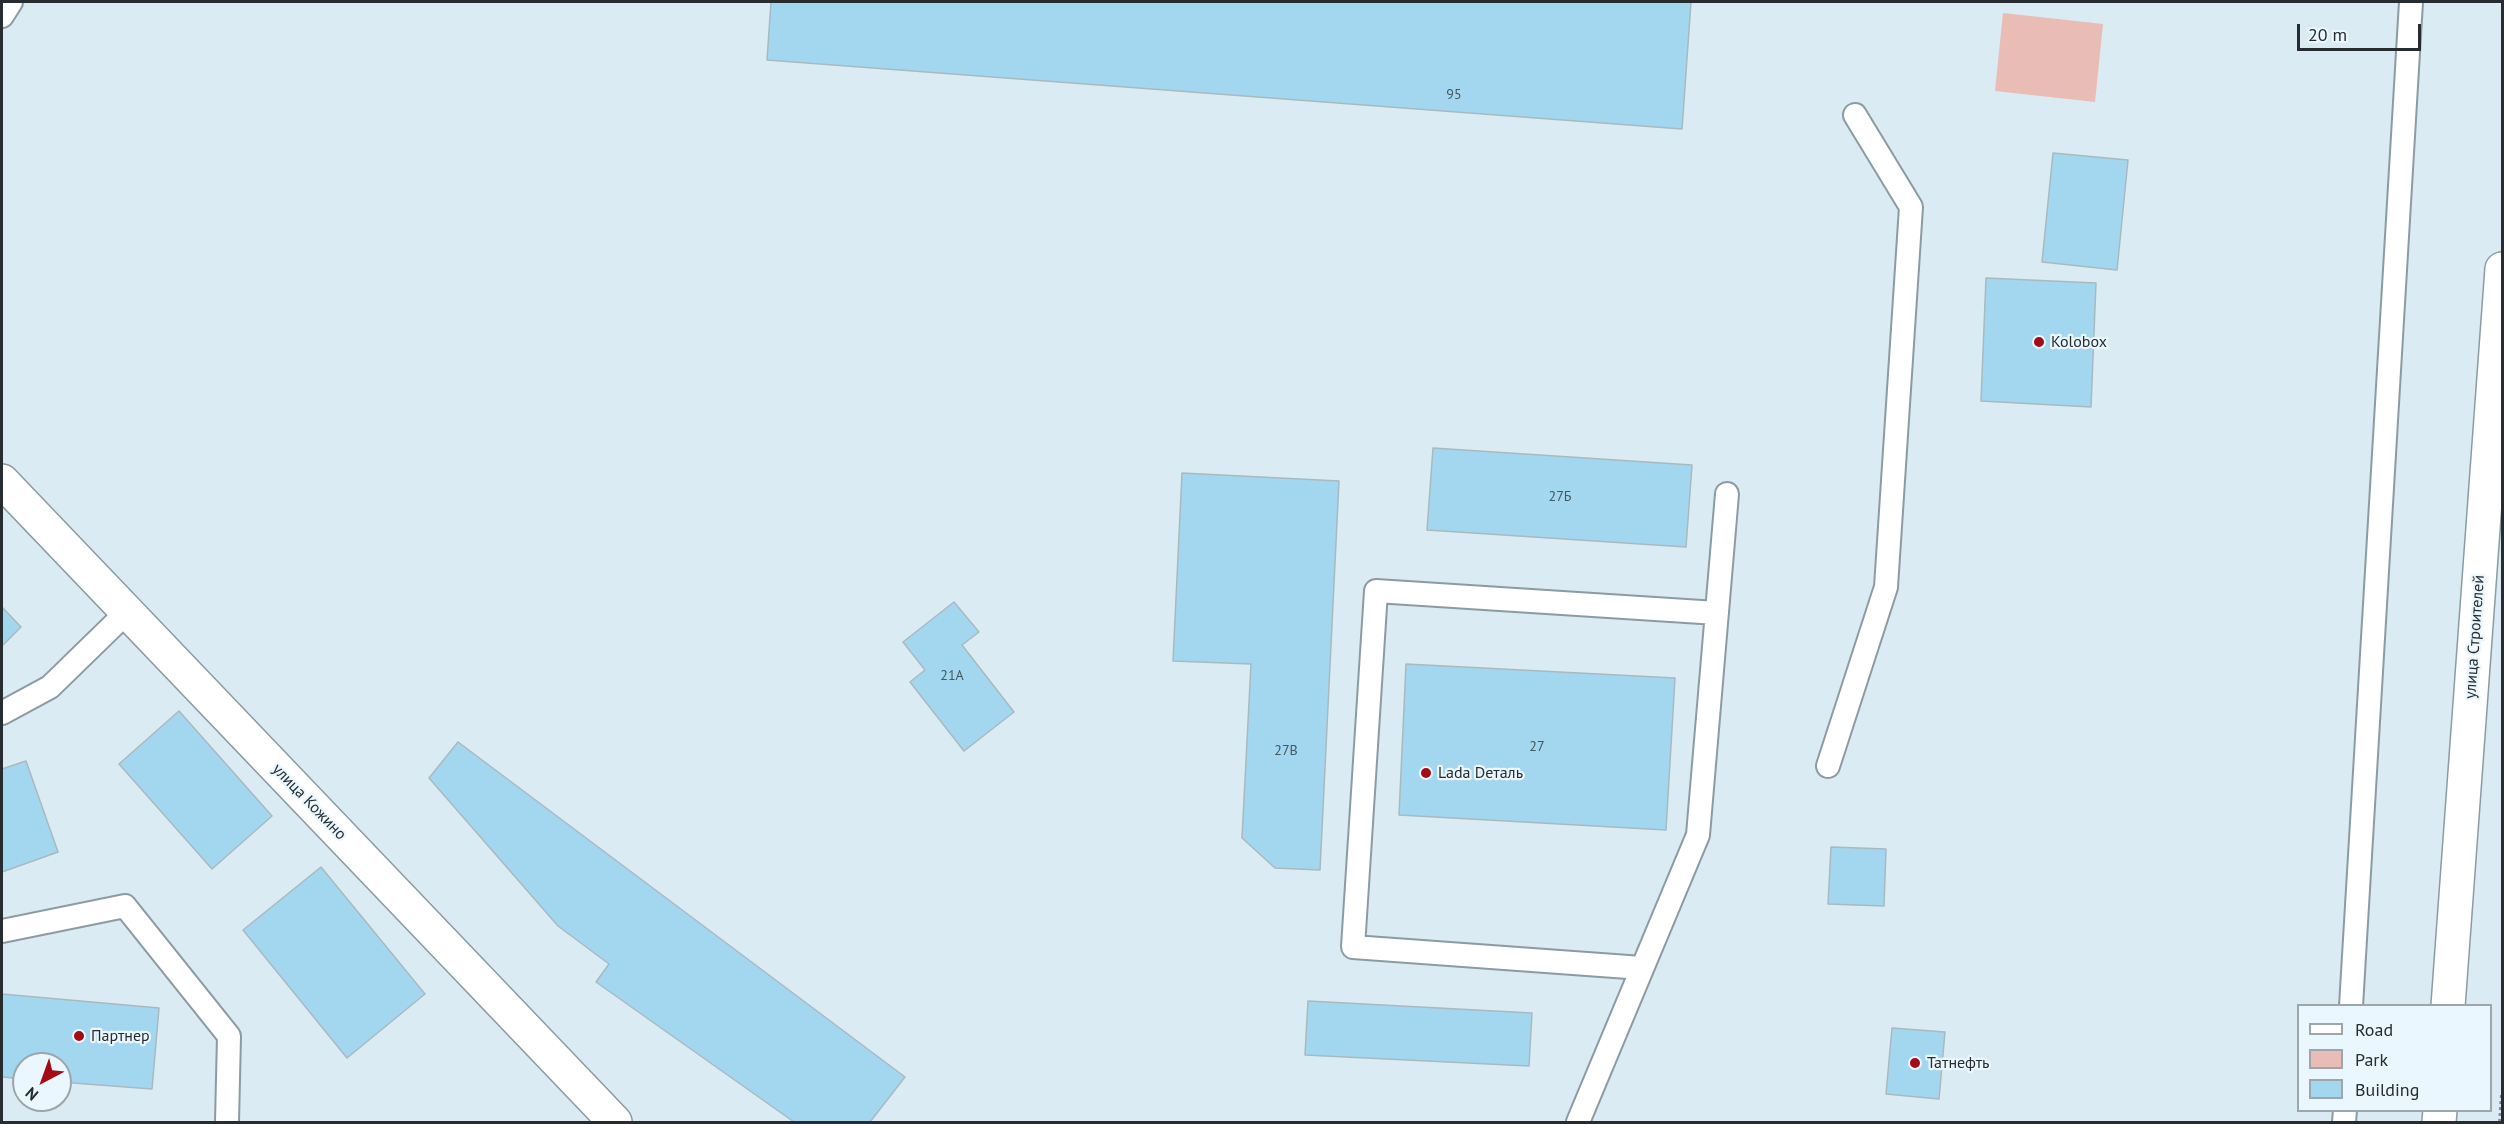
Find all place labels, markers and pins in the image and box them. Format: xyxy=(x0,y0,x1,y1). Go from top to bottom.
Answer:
place label: Kolobox xyxy=(2051,332,2107,352)
marker: Kolobox xyxy=(2032,335,2046,349)
place label: Lada Dеталь xyxy=(1438,763,1523,783)
marker: Lada Dеталь xyxy=(1419,766,1433,780)
place label: Партнер xyxy=(91,1026,150,1046)
marker: Партнер xyxy=(72,1029,86,1043)
place label: Татнефть xyxy=(1927,1053,1989,1073)
marker: Татнефть xyxy=(1908,1056,1922,1070)

